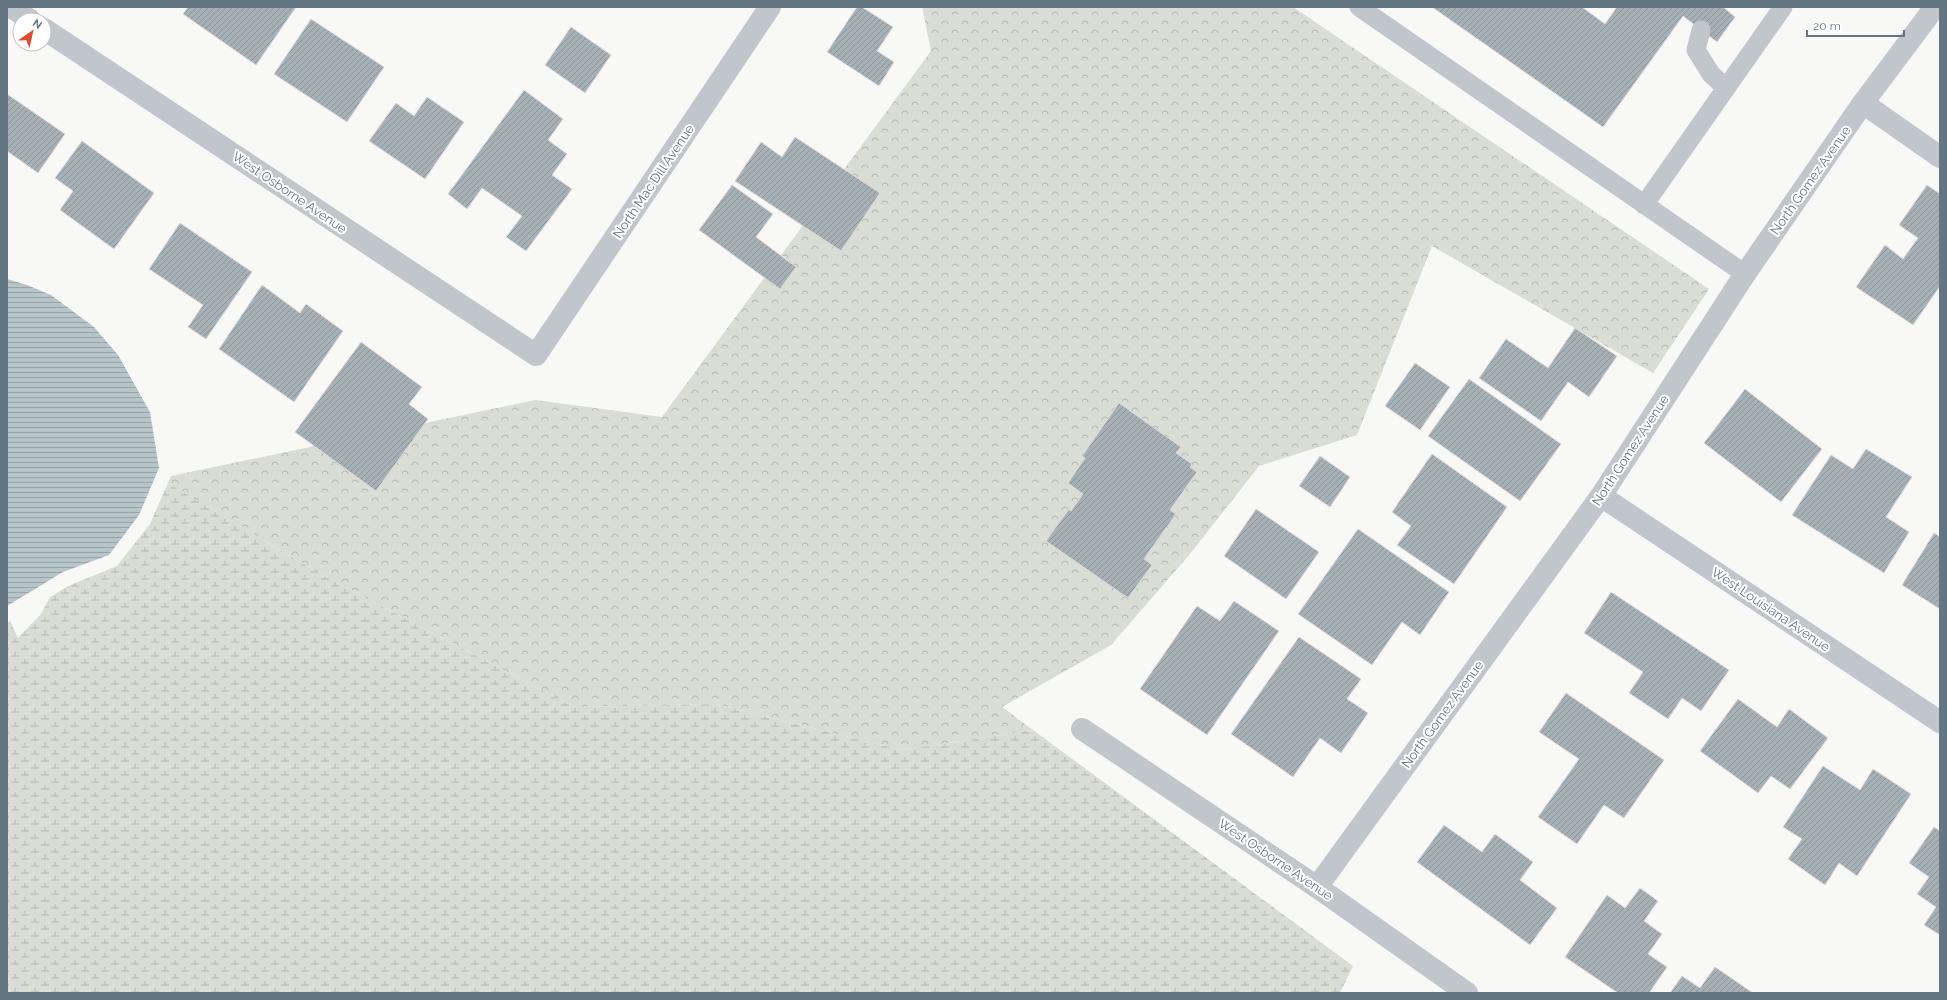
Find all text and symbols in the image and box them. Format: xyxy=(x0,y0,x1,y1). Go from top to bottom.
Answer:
north arrow xyxy=(12,12,52,52)
scale bar xyxy=(1807,12,1904,38)
text: N xyxy=(30,16,44,32)
text: 20 m xyxy=(1813,19,1841,33)
street label: North Mac Dill Avenue xyxy=(610,121,697,241)
street label: North Gomez Avenue xyxy=(1767,123,1854,237)
street label: West Osborne Avenue xyxy=(230,149,350,236)
street label: North Gomez Avenue xyxy=(1589,392,1672,508)
street label: West Louisiana Avenue xyxy=(1709,564,1833,655)
street label: North Gomez Avenue xyxy=(1398,657,1487,771)
street label: West Osborne Avenue xyxy=(1216,816,1336,903)

